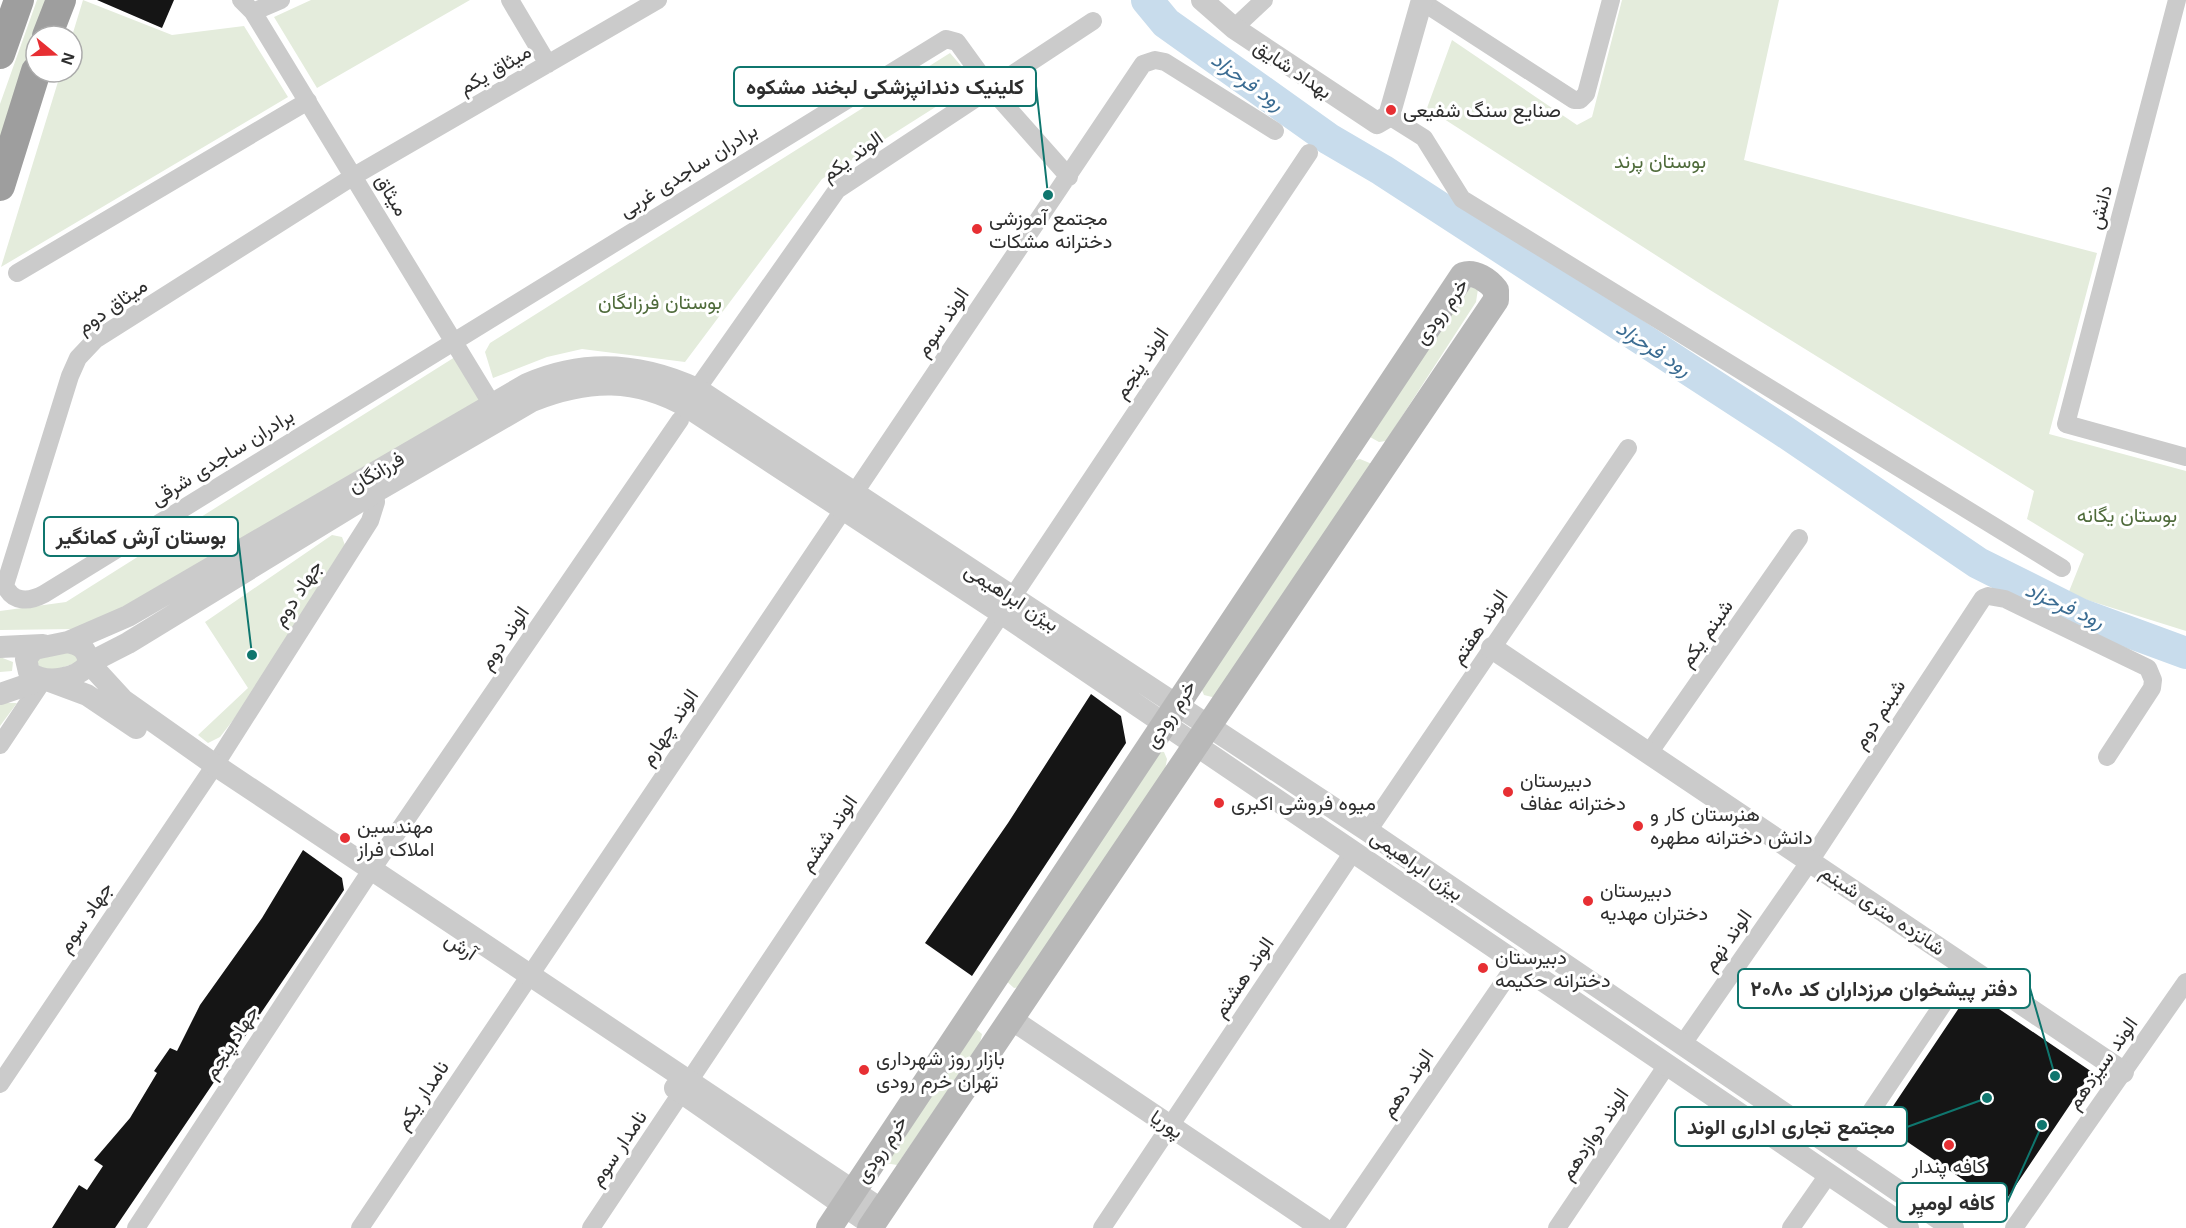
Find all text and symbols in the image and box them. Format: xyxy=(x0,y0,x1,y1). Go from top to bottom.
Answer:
north arrow xyxy=(24,24,84,84)
street label: بهداد شایق xyxy=(1249,35,1336,105)
street label: میثاق یکم xyxy=(455,40,536,100)
water label: رود فرحزاد xyxy=(1206,47,1289,117)
text: N xyxy=(58,50,78,67)
callout: کلینیک دندانپزشکی لبخند مشکوه xyxy=(734,67,1036,106)
text: کلینیک دندانپزشکی لبخند مشکوه xyxy=(746,75,1024,101)
place label: صنایع سنگ شفیعی xyxy=(1403,99,1561,124)
marker: صنایع سنگ شفیعی xyxy=(1384,103,1398,117)
street label: برادران ساجدی غربی xyxy=(615,119,762,223)
street label: الوند یکم xyxy=(817,126,888,187)
park label: بوستان پرند xyxy=(1614,150,1706,175)
street label: میثاق xyxy=(370,170,413,220)
street label: دانش xyxy=(2084,183,2117,232)
place label: مجتمع آموزشی دخترانه مشکات xyxy=(989,207,1112,254)
marker: مجتمع آموزشی دخترانه مشکات xyxy=(970,222,984,236)
street label: میثاق دوم xyxy=(73,274,152,340)
street label: خرم رودی xyxy=(1410,274,1474,349)
street label: الوند سوم xyxy=(911,284,975,362)
park label: بوستان فرزانگان xyxy=(598,291,722,315)
water label: رود فرحزاد xyxy=(1611,316,1695,382)
street label: الوند پنجم xyxy=(1109,323,1175,404)
street label: برادران ساجدی شرقی xyxy=(146,404,299,512)
street label: فرزانگان xyxy=(344,447,409,499)
park label: بوستان یگانه xyxy=(2077,504,2177,528)
callout: بوستان آرش کمانگیر xyxy=(44,517,238,556)
text: بوستان آرش کمانگیر xyxy=(55,525,226,550)
street label: جهاد دوم xyxy=(268,556,328,631)
street label: بیژن ابراهیمی xyxy=(960,559,1063,637)
water label: رود فرحزاد xyxy=(2021,577,2108,634)
street label: الوند هفتم xyxy=(1446,586,1514,669)
street label: شبنم یکم xyxy=(1675,595,1739,672)
street label: الوند دوم xyxy=(475,602,535,675)
street label: شبنم دوم xyxy=(1849,675,1911,754)
street label: خرم رودی xyxy=(1140,676,1202,753)
street label: الوند چهارم xyxy=(636,685,705,771)
place label: دبیرستان دخترانه عفاف xyxy=(1520,769,1626,816)
marker: دبیرستان دخترانه عفاف xyxy=(1501,785,1515,799)
street label: الوند ششم xyxy=(795,791,863,876)
place label: میوه فروشی اکبری xyxy=(1231,792,1376,816)
marker: میوه فروشی اکبری xyxy=(1212,796,1226,810)
place label: هنرستان کار و دانش دخترانه مطهره xyxy=(1650,803,1813,850)
place label: مهندسین املاک فراز xyxy=(356,815,434,862)
marker: هنرستان کار و دانش دخترانه مطهره xyxy=(1631,819,1645,833)
street label: بیژن ابراهیمی xyxy=(1366,825,1467,906)
marker: مهندسین املاک فراز xyxy=(338,831,352,845)
street label: شانزده متری شبنم xyxy=(1816,860,1949,961)
street label: جهاد سوم xyxy=(53,878,118,958)
place label: دبیرستان دختران مهدیه xyxy=(1600,879,1708,926)
marker: دبیرستان دختران مهدیه xyxy=(1581,894,1595,908)
street label: الوند نهم xyxy=(1698,905,1758,976)
street label: آرش xyxy=(440,927,482,967)
street label: الوند هشتم xyxy=(1208,933,1279,1022)
place label: دبیرستان دخترانه حکیمه xyxy=(1495,946,1610,993)
marker: دبیرستان دخترانه حکیمه xyxy=(1476,961,1490,975)
callout: دفتر پیشخوان مرزداران کد ۲۰۸۰ xyxy=(1738,969,2030,1008)
text: دفتر پیشخوان مرزداران کد ۲۰۸۰ xyxy=(1750,977,2018,1003)
street label: جهاد پنجم xyxy=(199,1001,265,1084)
street label: الوند سیزدهم xyxy=(2062,1013,2143,1114)
street label: الوند دهم xyxy=(1376,1045,1439,1122)
place label: بازار روز شهرداری تهران خرم رودی xyxy=(876,1047,1005,1094)
street label: نامدار یکم xyxy=(391,1056,455,1135)
marker: بازار روز شهرداری تهران خرم رودی xyxy=(857,1063,871,1077)
street label: الوند دوازدهم xyxy=(1555,1084,1634,1185)
street label: پوریا xyxy=(1145,1105,1187,1145)
street label: نامدار سوم xyxy=(585,1106,653,1191)
callout: مجتمع تجاری اداری الوند xyxy=(1675,1107,1907,1146)
street label: خرم رودی xyxy=(851,1111,913,1188)
text: مجتمع تجاری اداری الوند xyxy=(1687,1115,1895,1141)
marker: کافه پندار xyxy=(1942,1138,1956,1152)
place label: کافه پندار xyxy=(1911,1155,1986,1180)
callout: کافه لومیِر xyxy=(1897,1183,2007,1222)
text: کافه لومیِر xyxy=(1908,1191,1995,1219)

